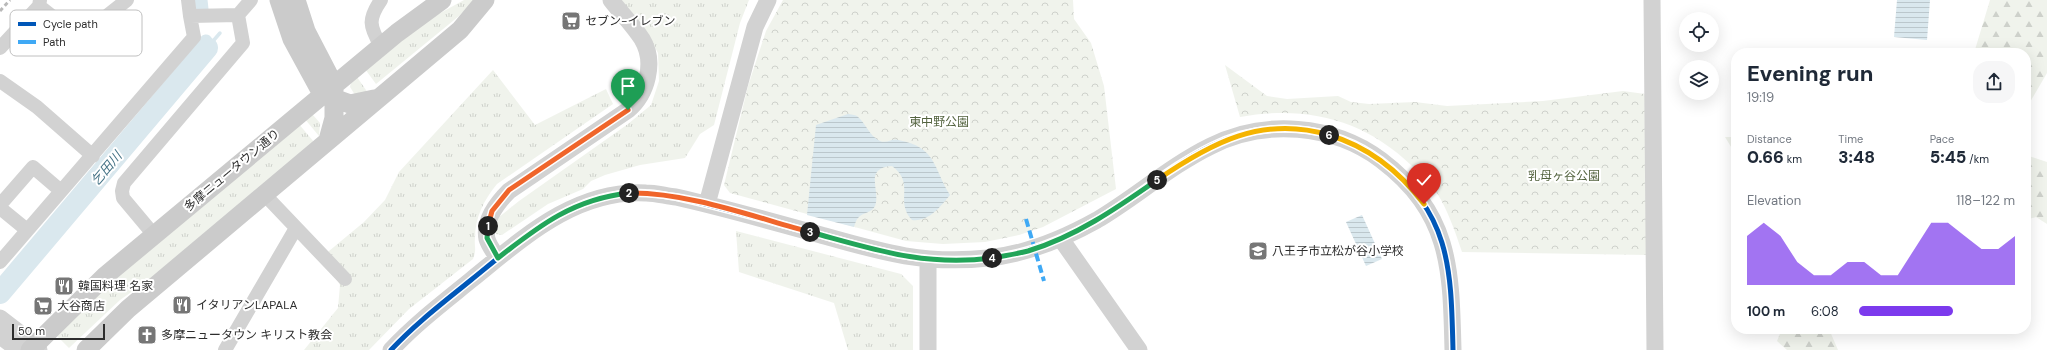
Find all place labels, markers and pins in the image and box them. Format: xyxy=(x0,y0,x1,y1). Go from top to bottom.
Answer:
supermarket icon: セブン-イレブン xyxy=(560,10,582,32)
place label: セブン-イレブン xyxy=(585,13,676,29)
pin xyxy=(611,69,645,110)
pin: 6 xyxy=(1319,125,1339,145)
pin xyxy=(1407,163,1441,204)
pin: 5 xyxy=(1147,170,1167,190)
pin: 2 xyxy=(619,183,639,203)
pin: 1 xyxy=(478,216,498,236)
pin: 3 xyxy=(800,222,820,242)
school or university icon: 八王子市立松が谷小学校 xyxy=(1247,240,1269,262)
place label: 八王子市立松が谷小学校 xyxy=(1272,243,1404,259)
pin: 4 xyxy=(982,248,1002,268)
restaurant icon: 韓国料理 名家 xyxy=(53,275,75,297)
place label: 韓国料理 名家 xyxy=(78,278,153,294)
restaurant icon: イタリアンLAPALA xyxy=(171,294,193,316)
supermarket icon: 大谷商店 xyxy=(32,295,54,317)
place label: イタリアンLAPALA xyxy=(196,297,298,313)
place label: 大谷商店 xyxy=(57,298,105,314)
church icon: 多摩ニュータウン キリスト教会 xyxy=(136,324,158,346)
place label: 多摩ニュータウン キリスト教会 xyxy=(161,327,332,343)

